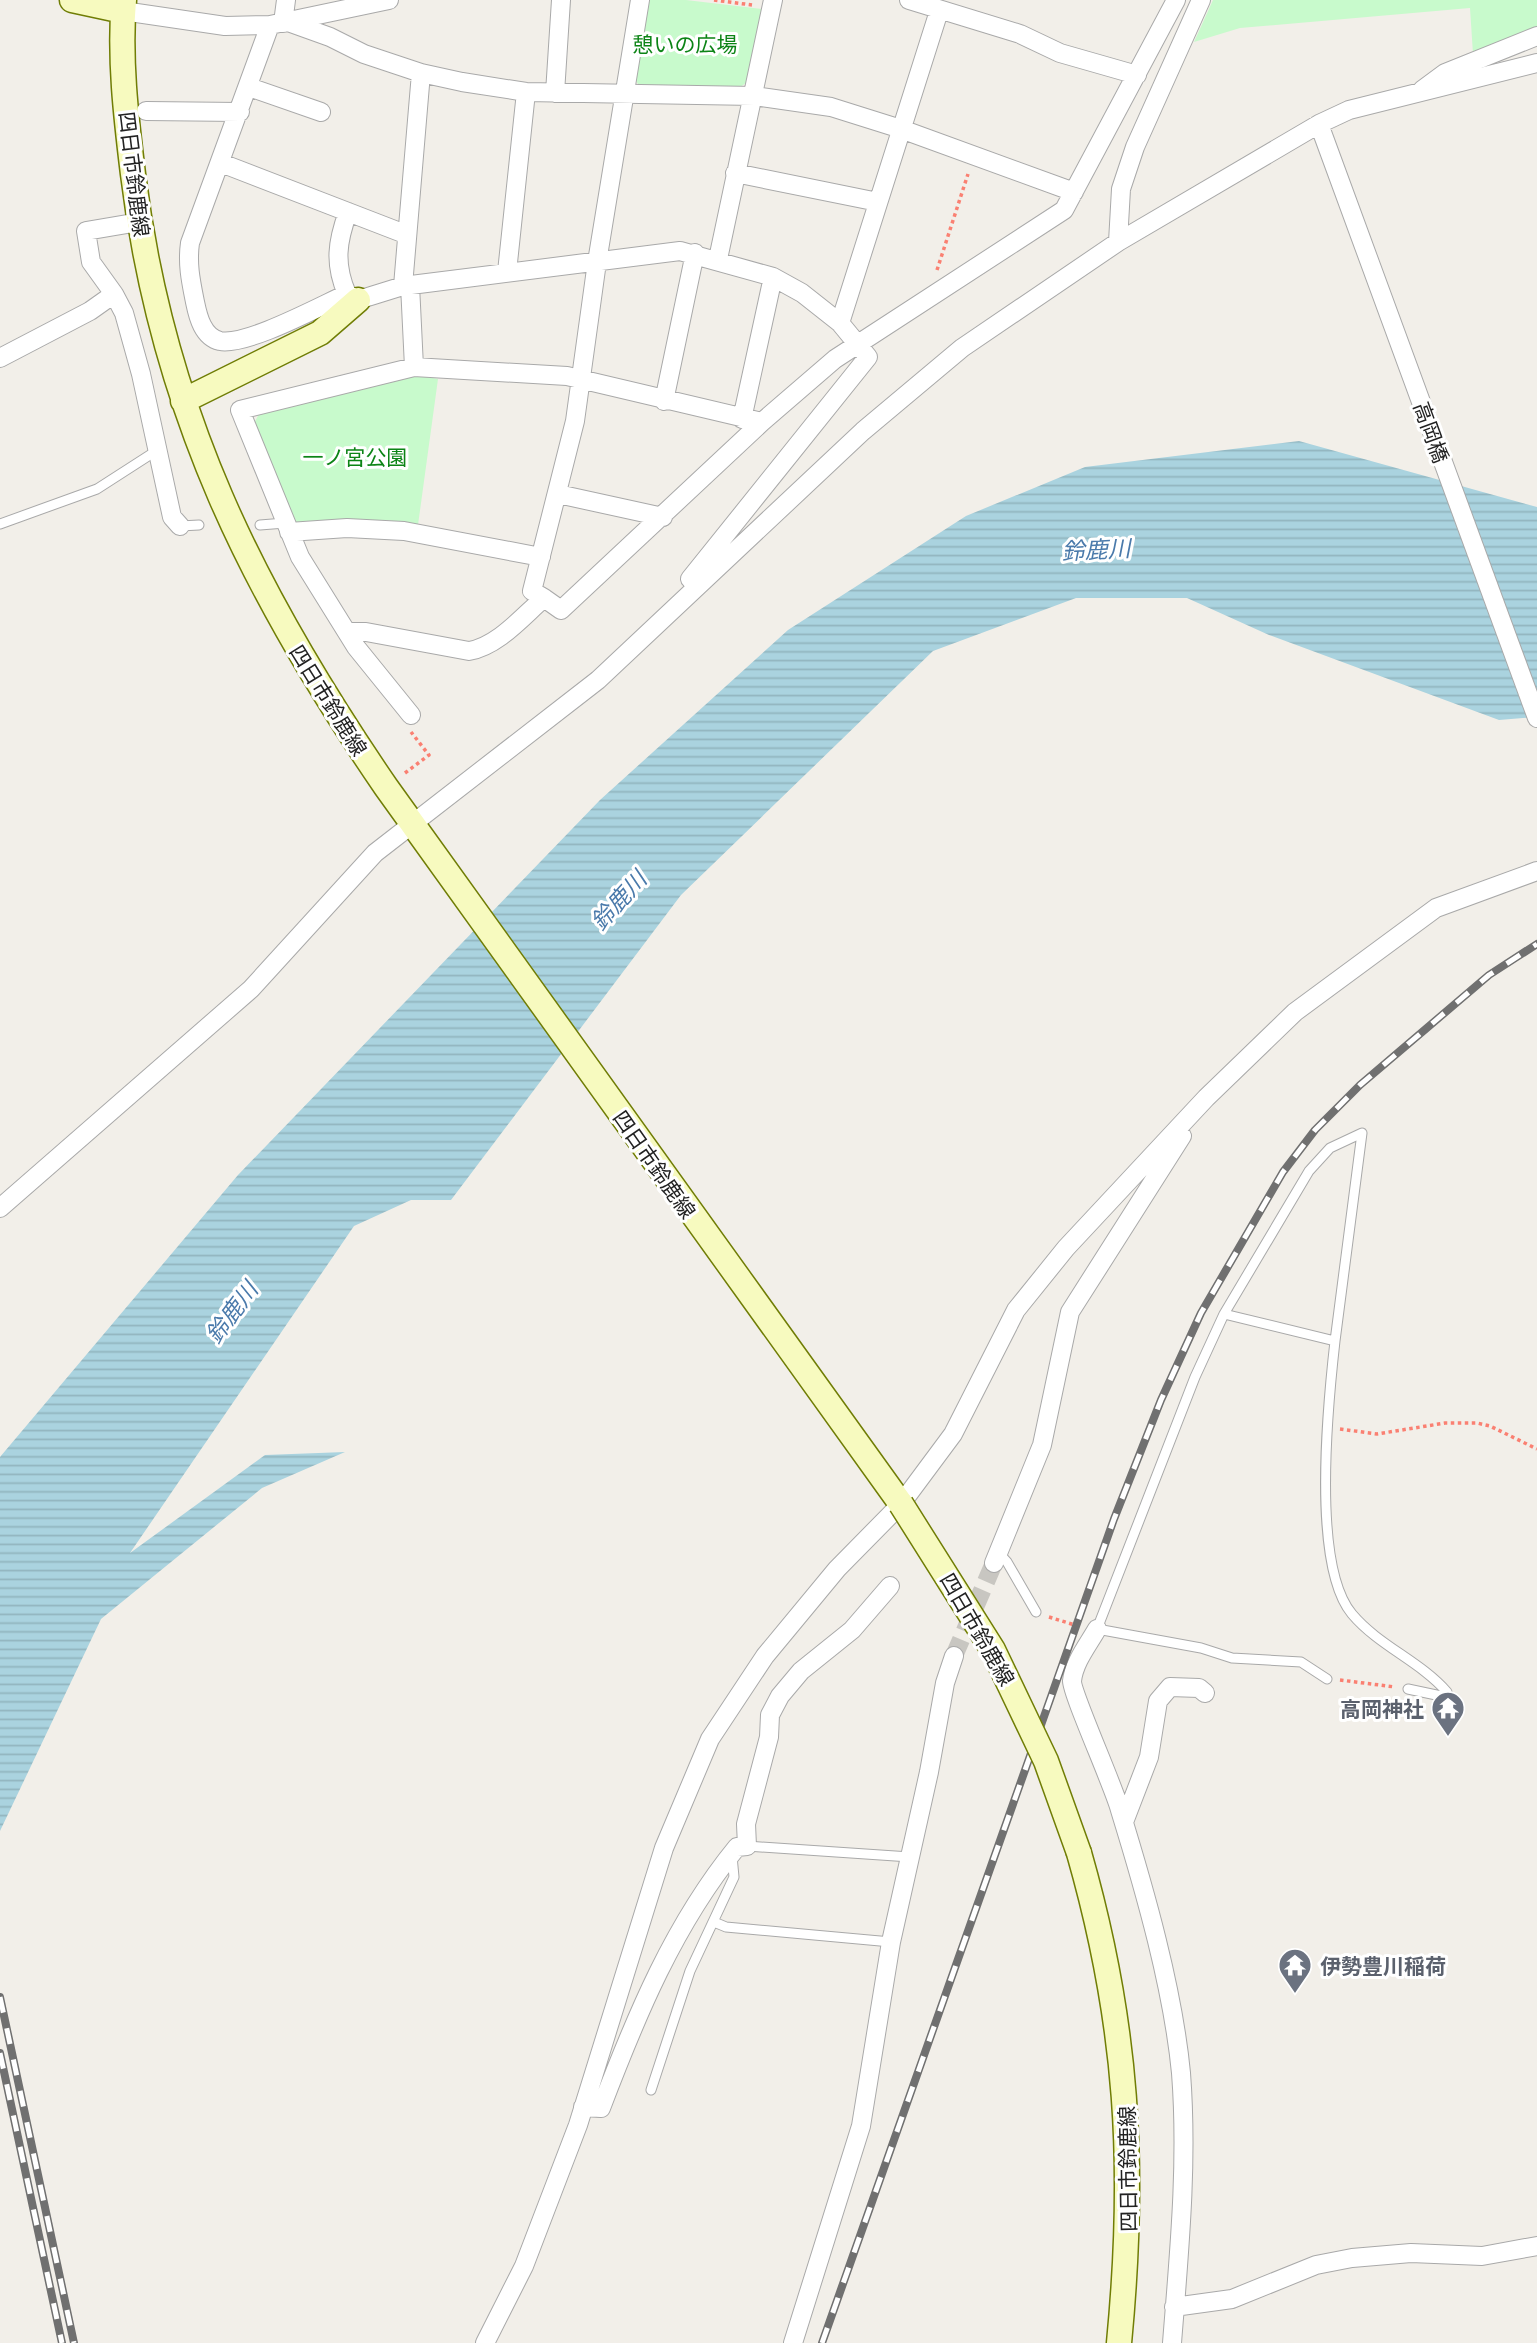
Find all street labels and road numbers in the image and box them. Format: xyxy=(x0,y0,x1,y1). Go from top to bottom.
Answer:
street label: 四日市鈴鹿線 xyxy=(115,110,155,238)
street label: 高岡橋 xyxy=(1409,398,1455,466)
street label: 四日市鈴鹿線 xyxy=(285,640,373,760)
street label: 四日市鈴鹿線 xyxy=(609,1105,701,1223)
street label: 四日市鈴鹿線 xyxy=(936,1568,1020,1690)
street label: 四日市鈴鹿線 xyxy=(1113,2106,1141,2232)

